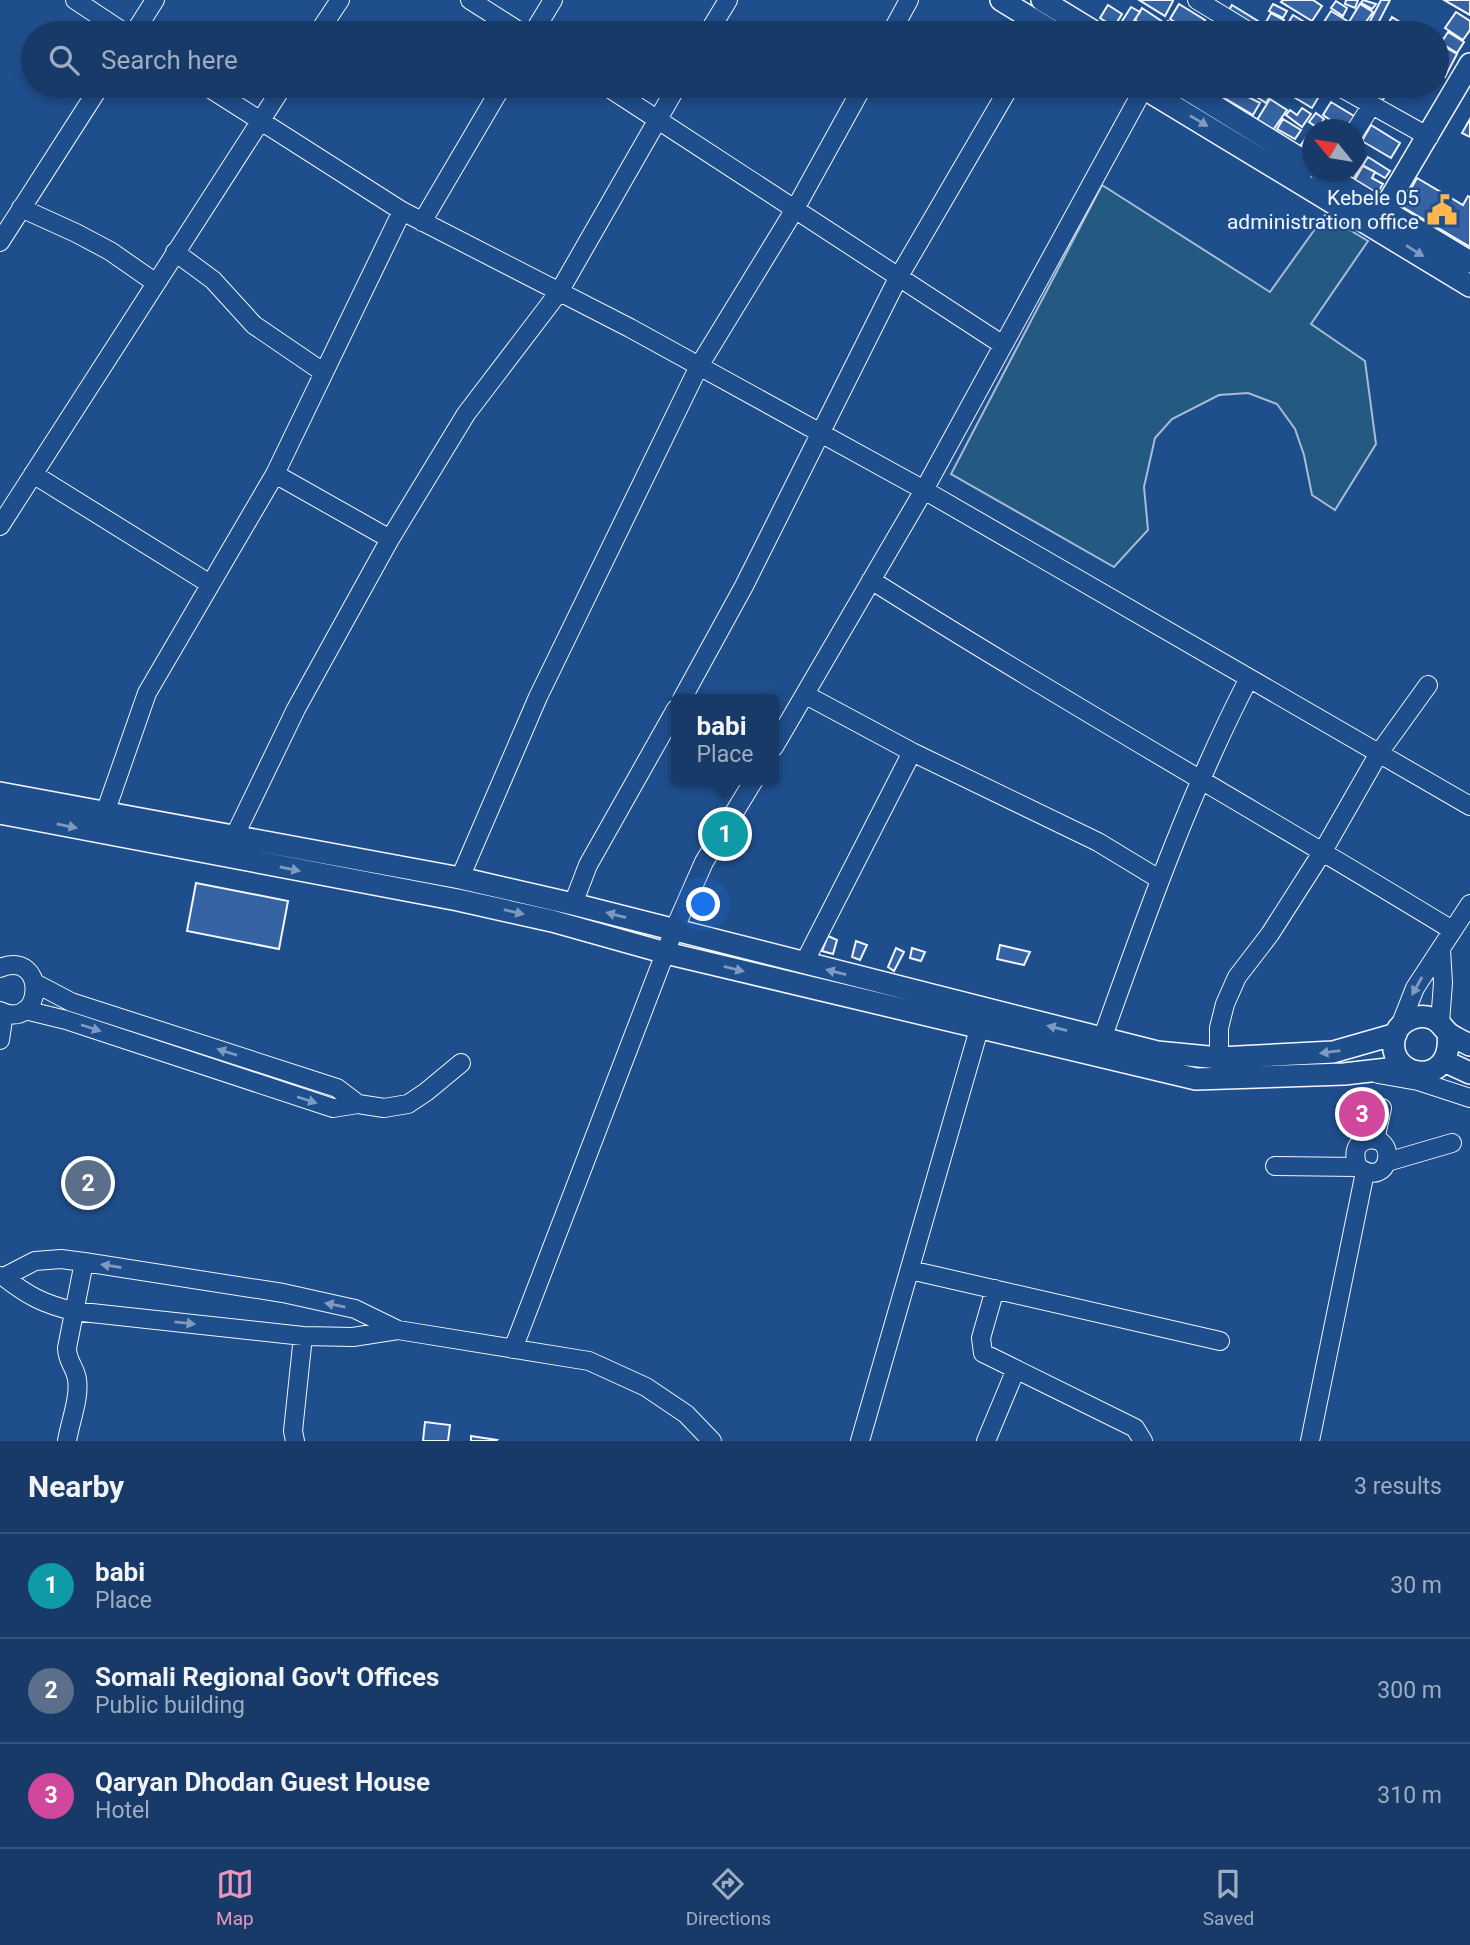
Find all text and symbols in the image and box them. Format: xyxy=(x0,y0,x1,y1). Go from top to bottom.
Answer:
search box xyxy=(21,21,1449,98)
icon: search xyxy=(45,41,83,79)
text: Search here xyxy=(101,45,238,75)
one-way arrow xyxy=(1189,115,1208,127)
north arrow xyxy=(1302,119,1365,182)
place label: Kebele 05 administration office xyxy=(1227,186,1419,234)
public building icon: Kebele 05 administration office xyxy=(1425,193,1459,227)
one-way arrow xyxy=(1405,245,1424,258)
popup xyxy=(671,694,779,785)
text: babi xyxy=(697,711,747,741)
text: Place xyxy=(697,741,753,768)
pin: 1 xyxy=(702,808,748,860)
one-way arrow xyxy=(56,820,78,831)
one-way arrow xyxy=(279,864,301,875)
your location xyxy=(686,887,720,921)
one-way arrow xyxy=(503,907,525,918)
one-way arrow xyxy=(605,909,627,920)
one-way arrow xyxy=(723,964,745,975)
one-way arrow xyxy=(825,966,847,977)
one-way arrow xyxy=(1411,977,1423,996)
one-way arrow xyxy=(1046,1022,1068,1033)
one-way arrow xyxy=(80,1023,101,1034)
one-way arrow xyxy=(217,1046,238,1057)
one-way arrow xyxy=(1319,1046,1341,1057)
pin: 3 xyxy=(1339,1088,1385,1140)
one-way arrow xyxy=(296,1095,317,1106)
pin: 2 xyxy=(65,1157,111,1209)
one-way arrow xyxy=(100,1260,122,1271)
one-way arrow xyxy=(324,1299,346,1310)
one-way arrow xyxy=(174,1318,196,1329)
text: Nearby xyxy=(28,1469,124,1504)
text: 3 results xyxy=(1354,1473,1442,1500)
text: babi xyxy=(95,1557,145,1587)
text: 1 xyxy=(44,1572,58,1599)
text: 30 m xyxy=(1390,1572,1442,1599)
text: Place xyxy=(95,1587,152,1614)
text: Somali Regional Gov't Offices xyxy=(95,1662,439,1692)
text: 2 xyxy=(44,1677,58,1704)
text: 300 m xyxy=(1377,1677,1442,1704)
text: Public building xyxy=(95,1692,245,1719)
text: Qaryan Dhodan Guest House xyxy=(95,1767,430,1797)
text: 3 xyxy=(44,1782,58,1809)
text: 310 m xyxy=(1377,1782,1442,1809)
text: Hotel xyxy=(95,1797,150,1824)
tab: Map xyxy=(216,1865,254,1930)
tab: Directions xyxy=(686,1865,771,1930)
tab: Saved xyxy=(1203,1865,1254,1930)

